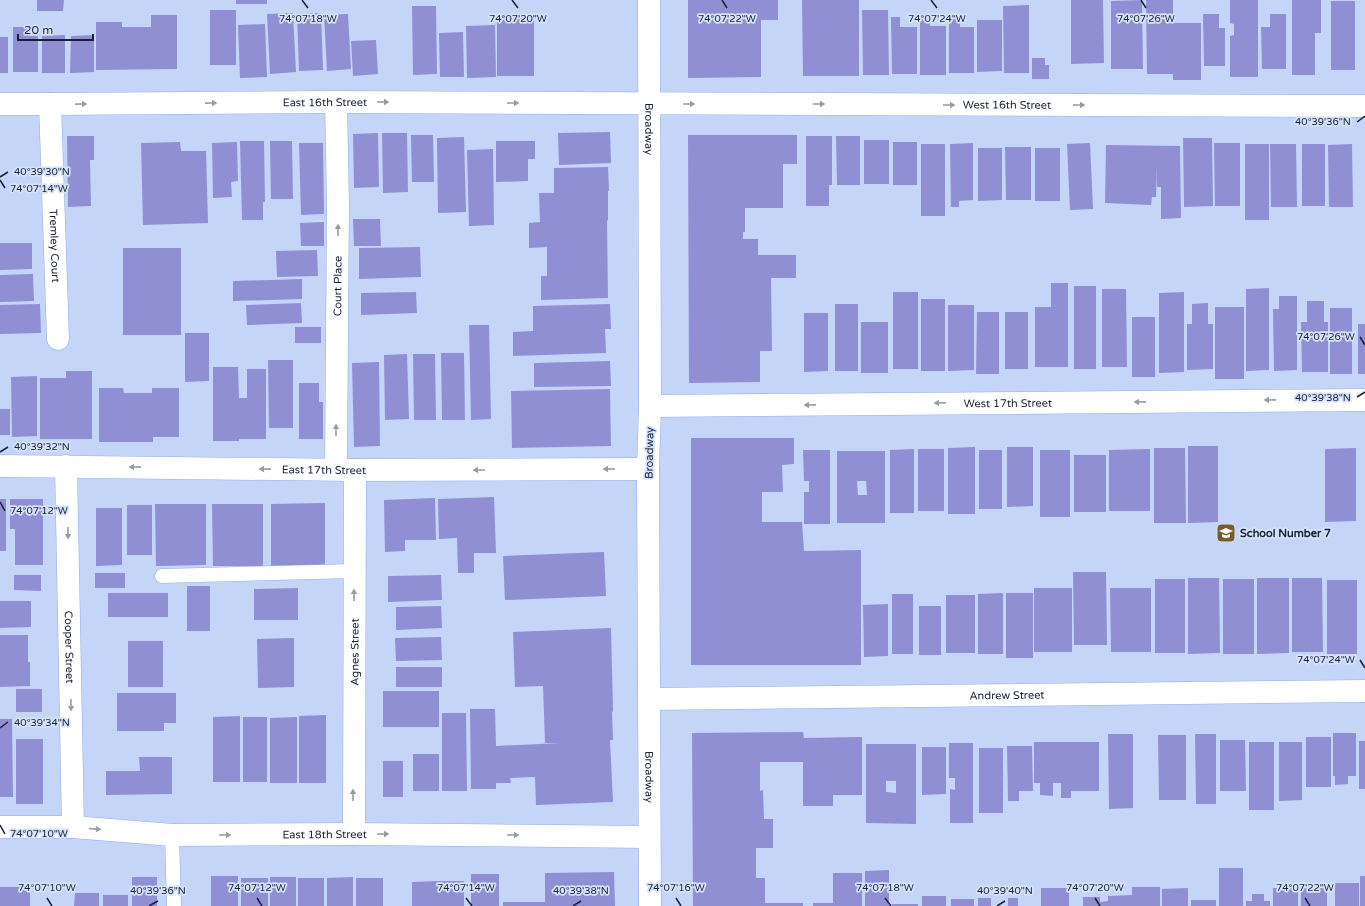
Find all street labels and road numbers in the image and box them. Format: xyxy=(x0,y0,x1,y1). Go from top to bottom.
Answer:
street label: East 16th Street xyxy=(283,96,367,109)
street label: West 16th Street xyxy=(963,98,1051,112)
street label: Broadway xyxy=(642,103,655,155)
street label: Tremley Court xyxy=(47,209,62,283)
street label: Court Place xyxy=(331,256,345,316)
street label: West 17th Street xyxy=(964,397,1052,410)
street label: Broadway xyxy=(643,427,656,479)
street label: East 17th Street xyxy=(282,463,366,477)
street label: Cooper Street xyxy=(62,611,76,683)
street label: Agnes Street xyxy=(348,618,362,686)
street label: Andrew Street xyxy=(969,689,1045,702)
street label: Broadway xyxy=(642,751,656,803)
street label: East 18th Street xyxy=(282,828,367,841)

